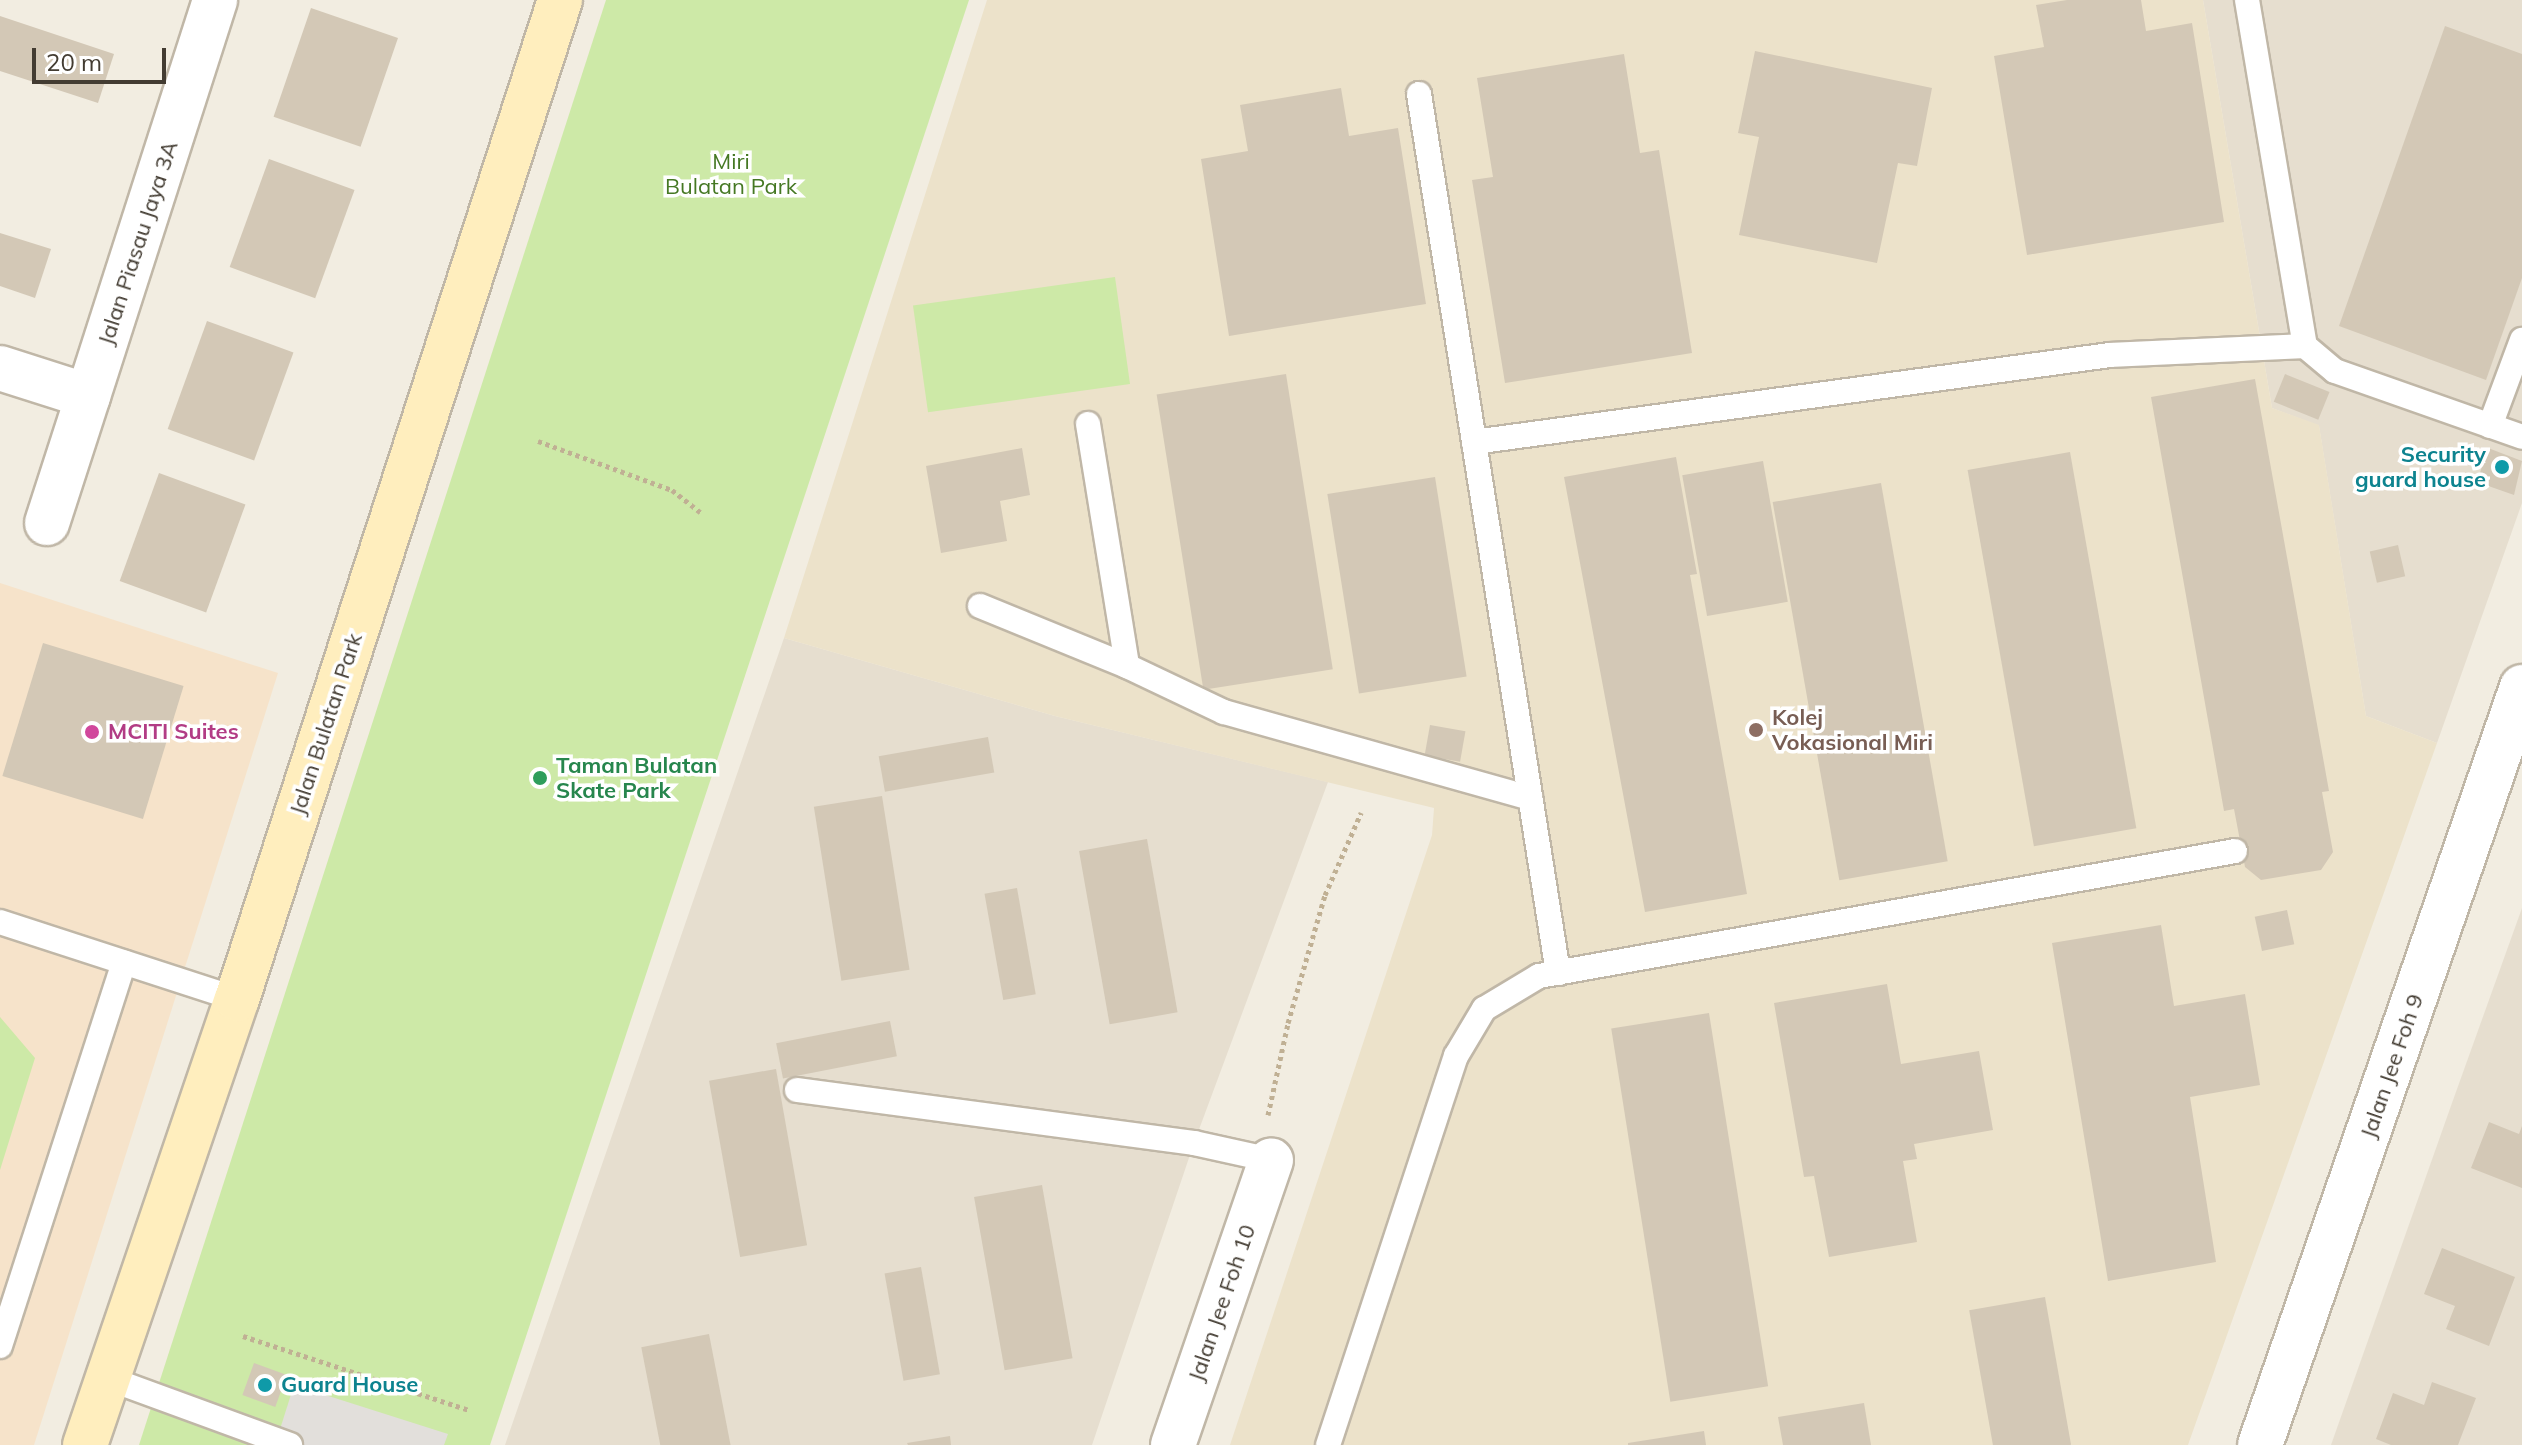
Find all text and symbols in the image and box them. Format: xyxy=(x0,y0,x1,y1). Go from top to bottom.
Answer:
scale bar xyxy=(36,32,170,82)
text: 20 m xyxy=(46,47,102,77)
street label: Jalan Piasau Jaya 3A xyxy=(93,138,183,348)
park label: Miri Bulatan Park xyxy=(665,148,797,200)
place label: Security guard house xyxy=(2355,441,2486,492)
marker: Security guard house xyxy=(2493,458,2511,476)
street label: Jalan Bulatan Park xyxy=(284,630,368,818)
place label: Kolej Vokasional Miri xyxy=(1772,704,1933,756)
place label: MCITI Suites xyxy=(108,719,239,745)
marker: Kolej Vokasional Miri xyxy=(1747,721,1765,739)
marker: MCITI Suites xyxy=(83,723,101,741)
place label: Taman Bulatan Skate Park xyxy=(556,752,717,804)
marker: Taman Bulatan Skate Park xyxy=(531,769,549,787)
street label: Jalan Jee Foh 9 xyxy=(2355,990,2429,1142)
street label: Jalan Jee Foh 10 xyxy=(1183,1221,1261,1385)
place label: Guard House xyxy=(281,1372,418,1398)
marker: Guard House xyxy=(256,1376,274,1394)

